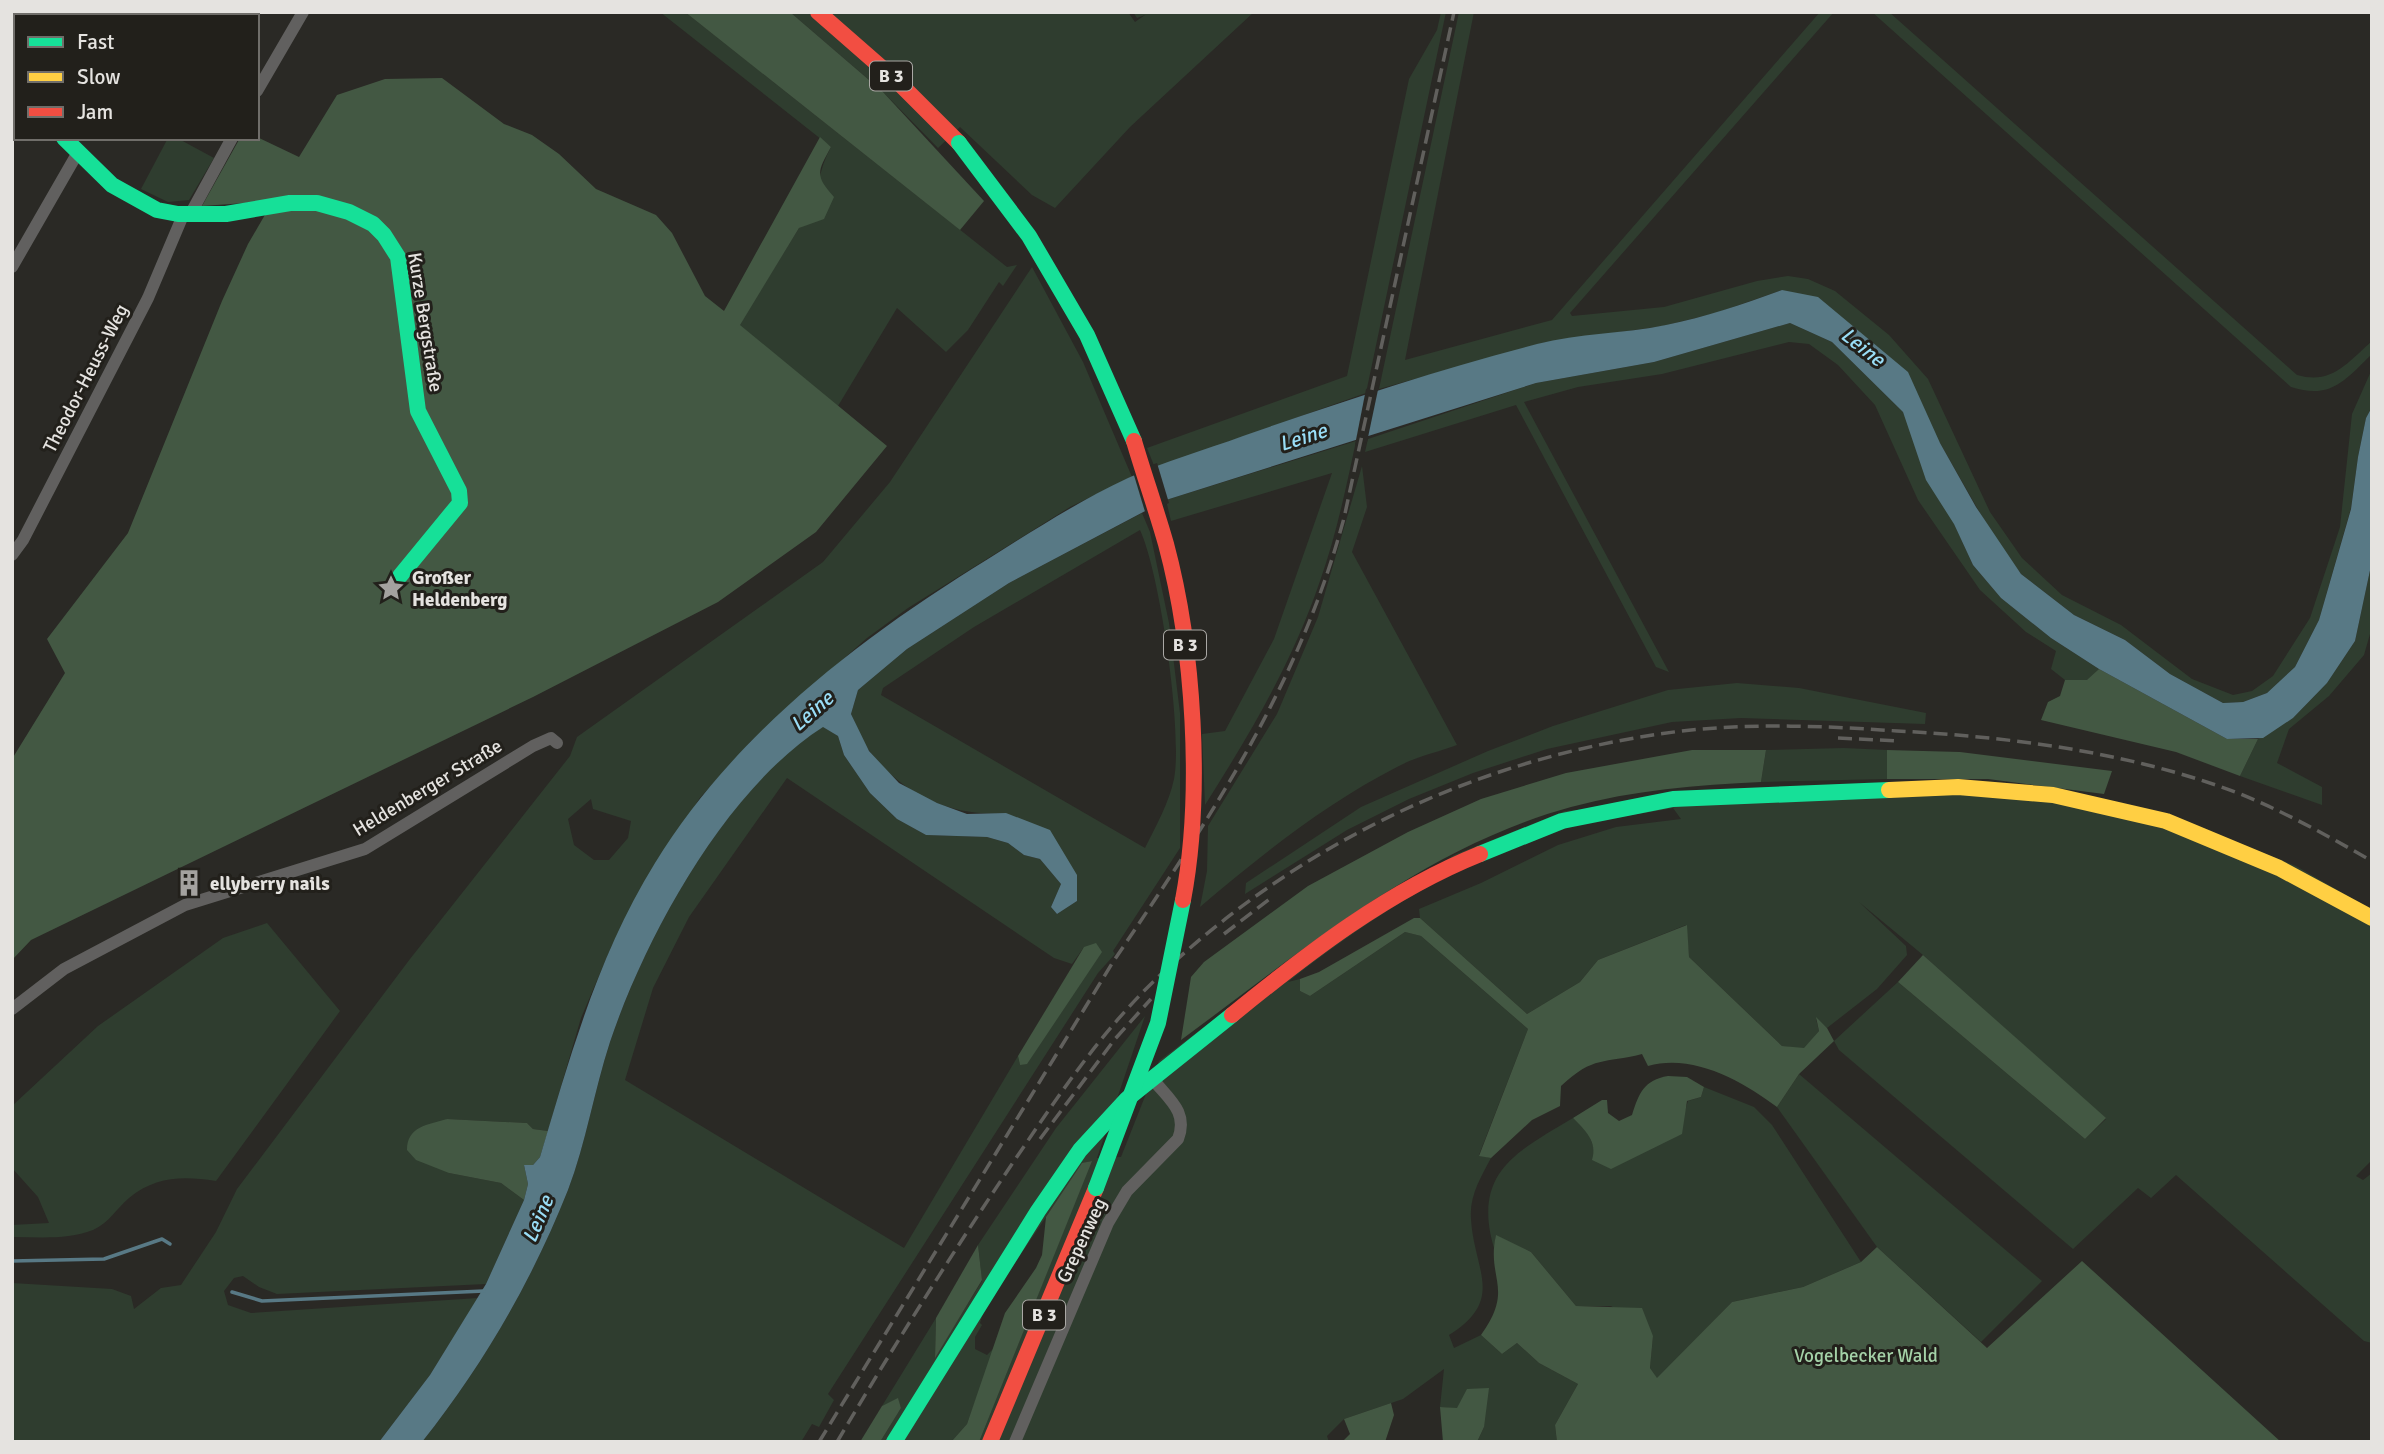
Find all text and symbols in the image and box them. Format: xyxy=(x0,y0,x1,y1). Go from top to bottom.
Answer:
legend xyxy=(14,14,259,140)
text: Fast xyxy=(77,29,114,55)
road number: B 3 xyxy=(870,62,912,90)
text: Slow xyxy=(77,64,121,90)
text: Jam xyxy=(77,99,113,125)
street label: Kurze Bergstraße xyxy=(402,251,448,394)
street label: Theodor-Heuss-Weg xyxy=(38,300,134,457)
water label: Leine xyxy=(1836,322,1891,373)
water label: Leine xyxy=(1276,417,1332,457)
place label: Großer Heldenberg xyxy=(412,566,507,612)
place icon: Großer Heldenberg xyxy=(376,573,406,603)
road number: B 3 xyxy=(1164,630,1206,660)
water label: Leine xyxy=(785,684,840,737)
street label: Heldenberger Straße xyxy=(349,734,507,842)
building icon: ellyberry nails xyxy=(174,868,204,898)
place label: ellyberry nails xyxy=(210,872,330,896)
water label: Leine xyxy=(517,1190,560,1246)
street label: Grepenweg xyxy=(1052,1194,1112,1287)
road number: B 3 xyxy=(1023,1300,1065,1330)
park label: Vogelbecker Wald xyxy=(1794,1344,1938,1368)

